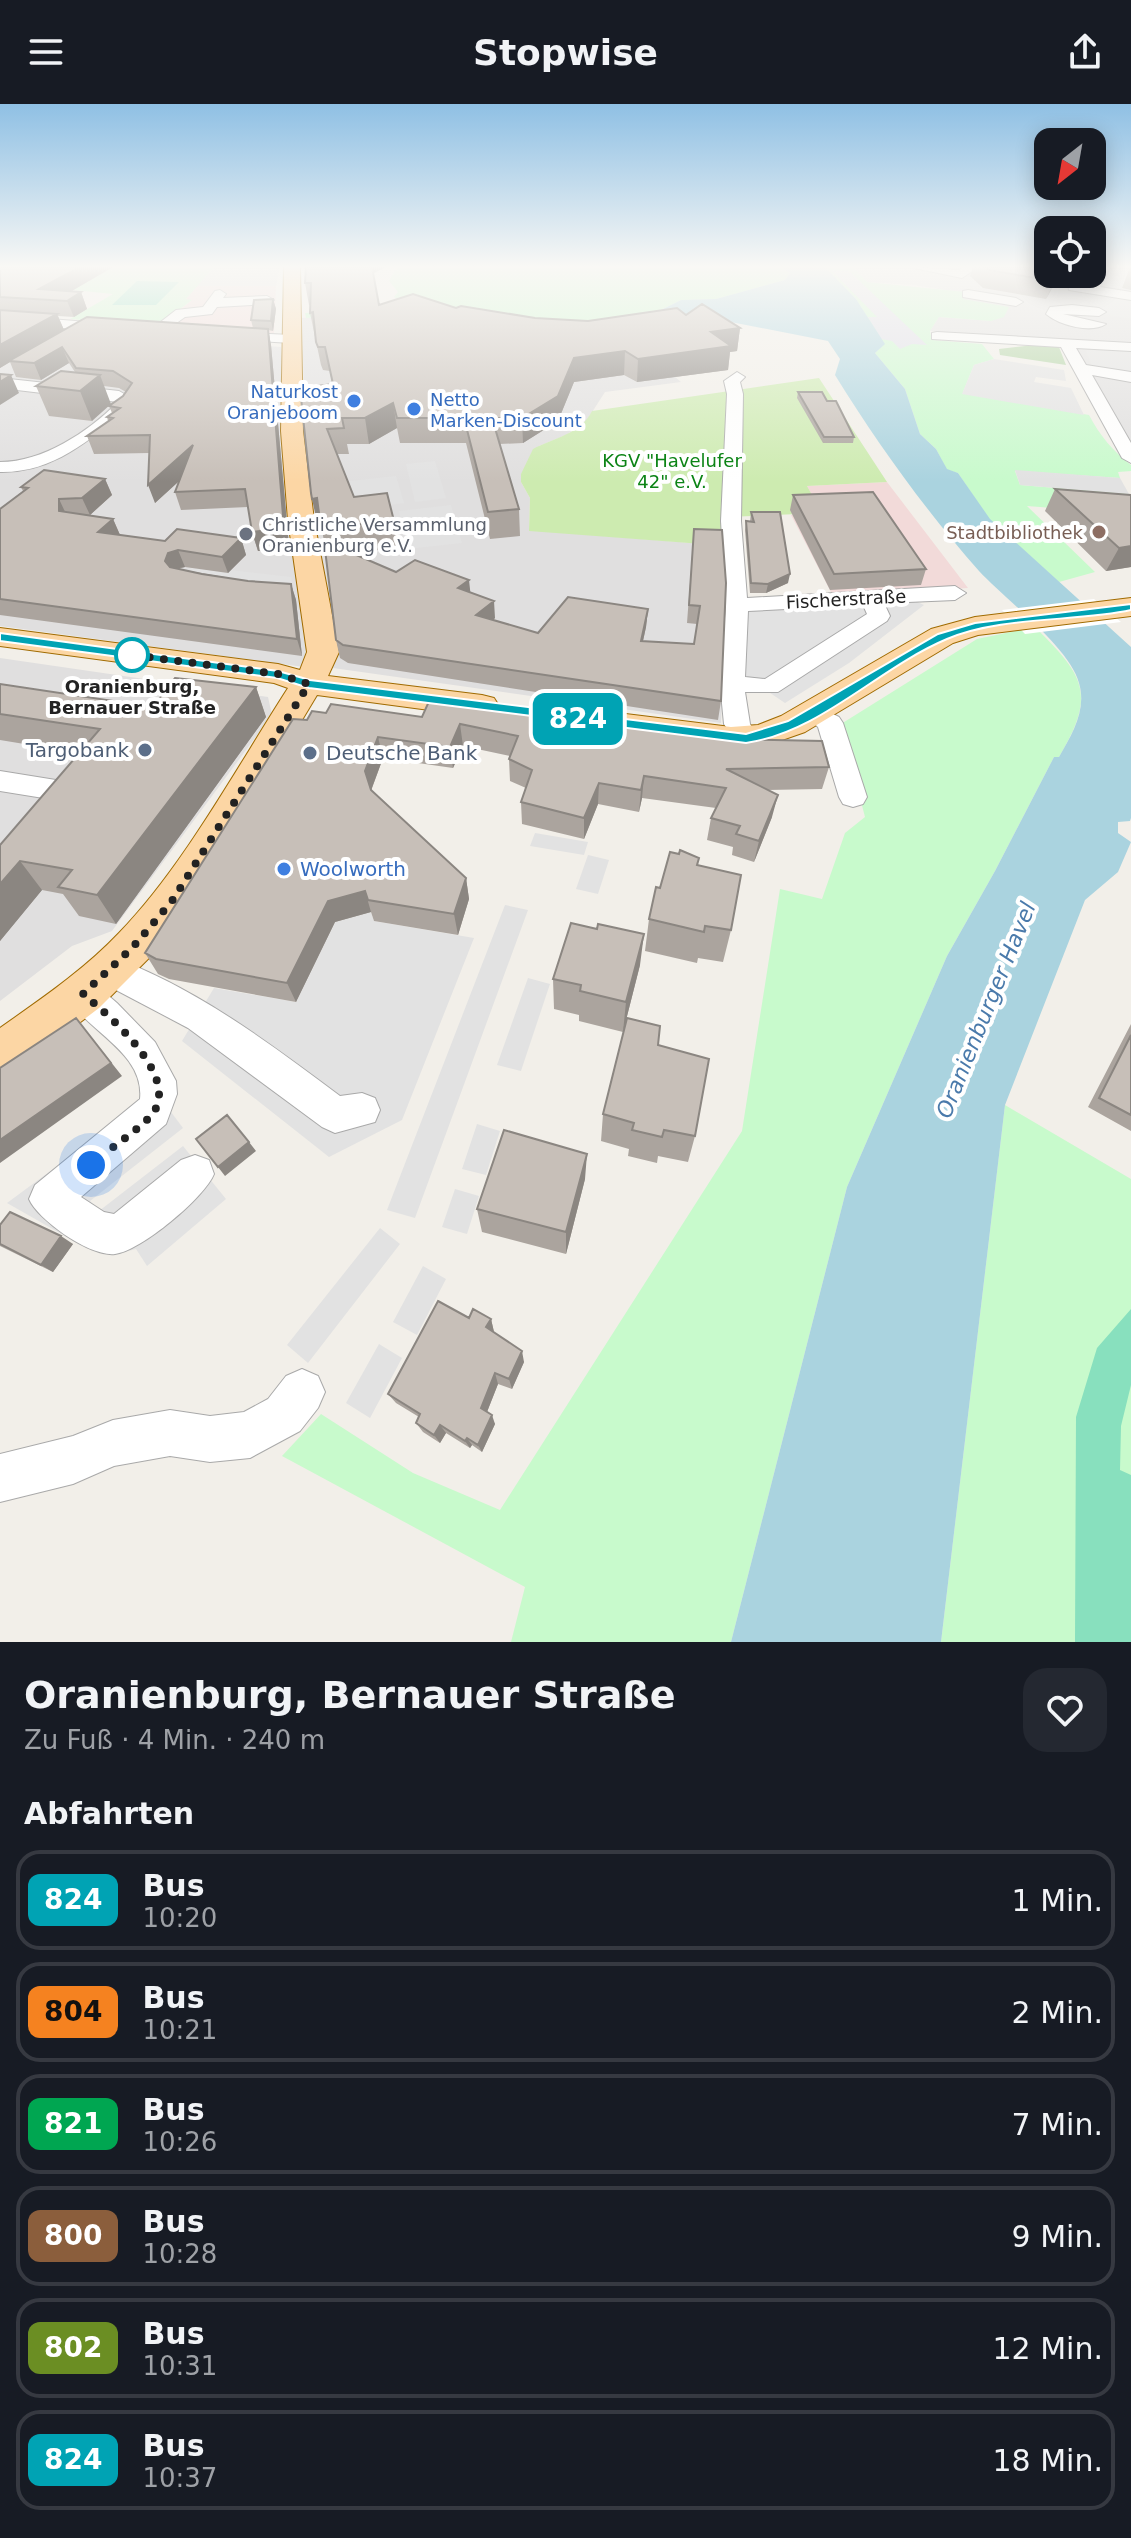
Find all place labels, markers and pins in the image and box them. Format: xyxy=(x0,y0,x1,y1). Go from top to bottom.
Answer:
place label: Naturkost Oranjeboom xyxy=(227,381,338,423)
place label: Netto Marken-Discount xyxy=(430,389,582,431)
marker: Naturkost Oranjeboom xyxy=(345,392,363,410)
marker: Netto Marken-Discount xyxy=(405,400,423,418)
place label: Christliche Versammlung Oranienburg e.V. xyxy=(262,514,487,556)
place label: Stadtbibliothek xyxy=(946,522,1084,543)
marker: Stadtbibliothek xyxy=(1090,523,1108,541)
marker: Christliche Versammlung Oranienburg e.V. xyxy=(237,525,255,543)
marker: Oranienburg, Bernauer Straße xyxy=(115,638,149,672)
place label: Oranienburg, Bernauer Straße xyxy=(48,676,216,718)
place label: Targobank xyxy=(25,738,129,762)
marker: Targobank xyxy=(136,741,154,759)
place label: Deutsche Bank xyxy=(326,741,478,765)
marker: Deutsche Bank xyxy=(301,744,319,762)
place label: Woolworth xyxy=(300,857,406,881)
marker: Woolworth xyxy=(275,860,293,878)

